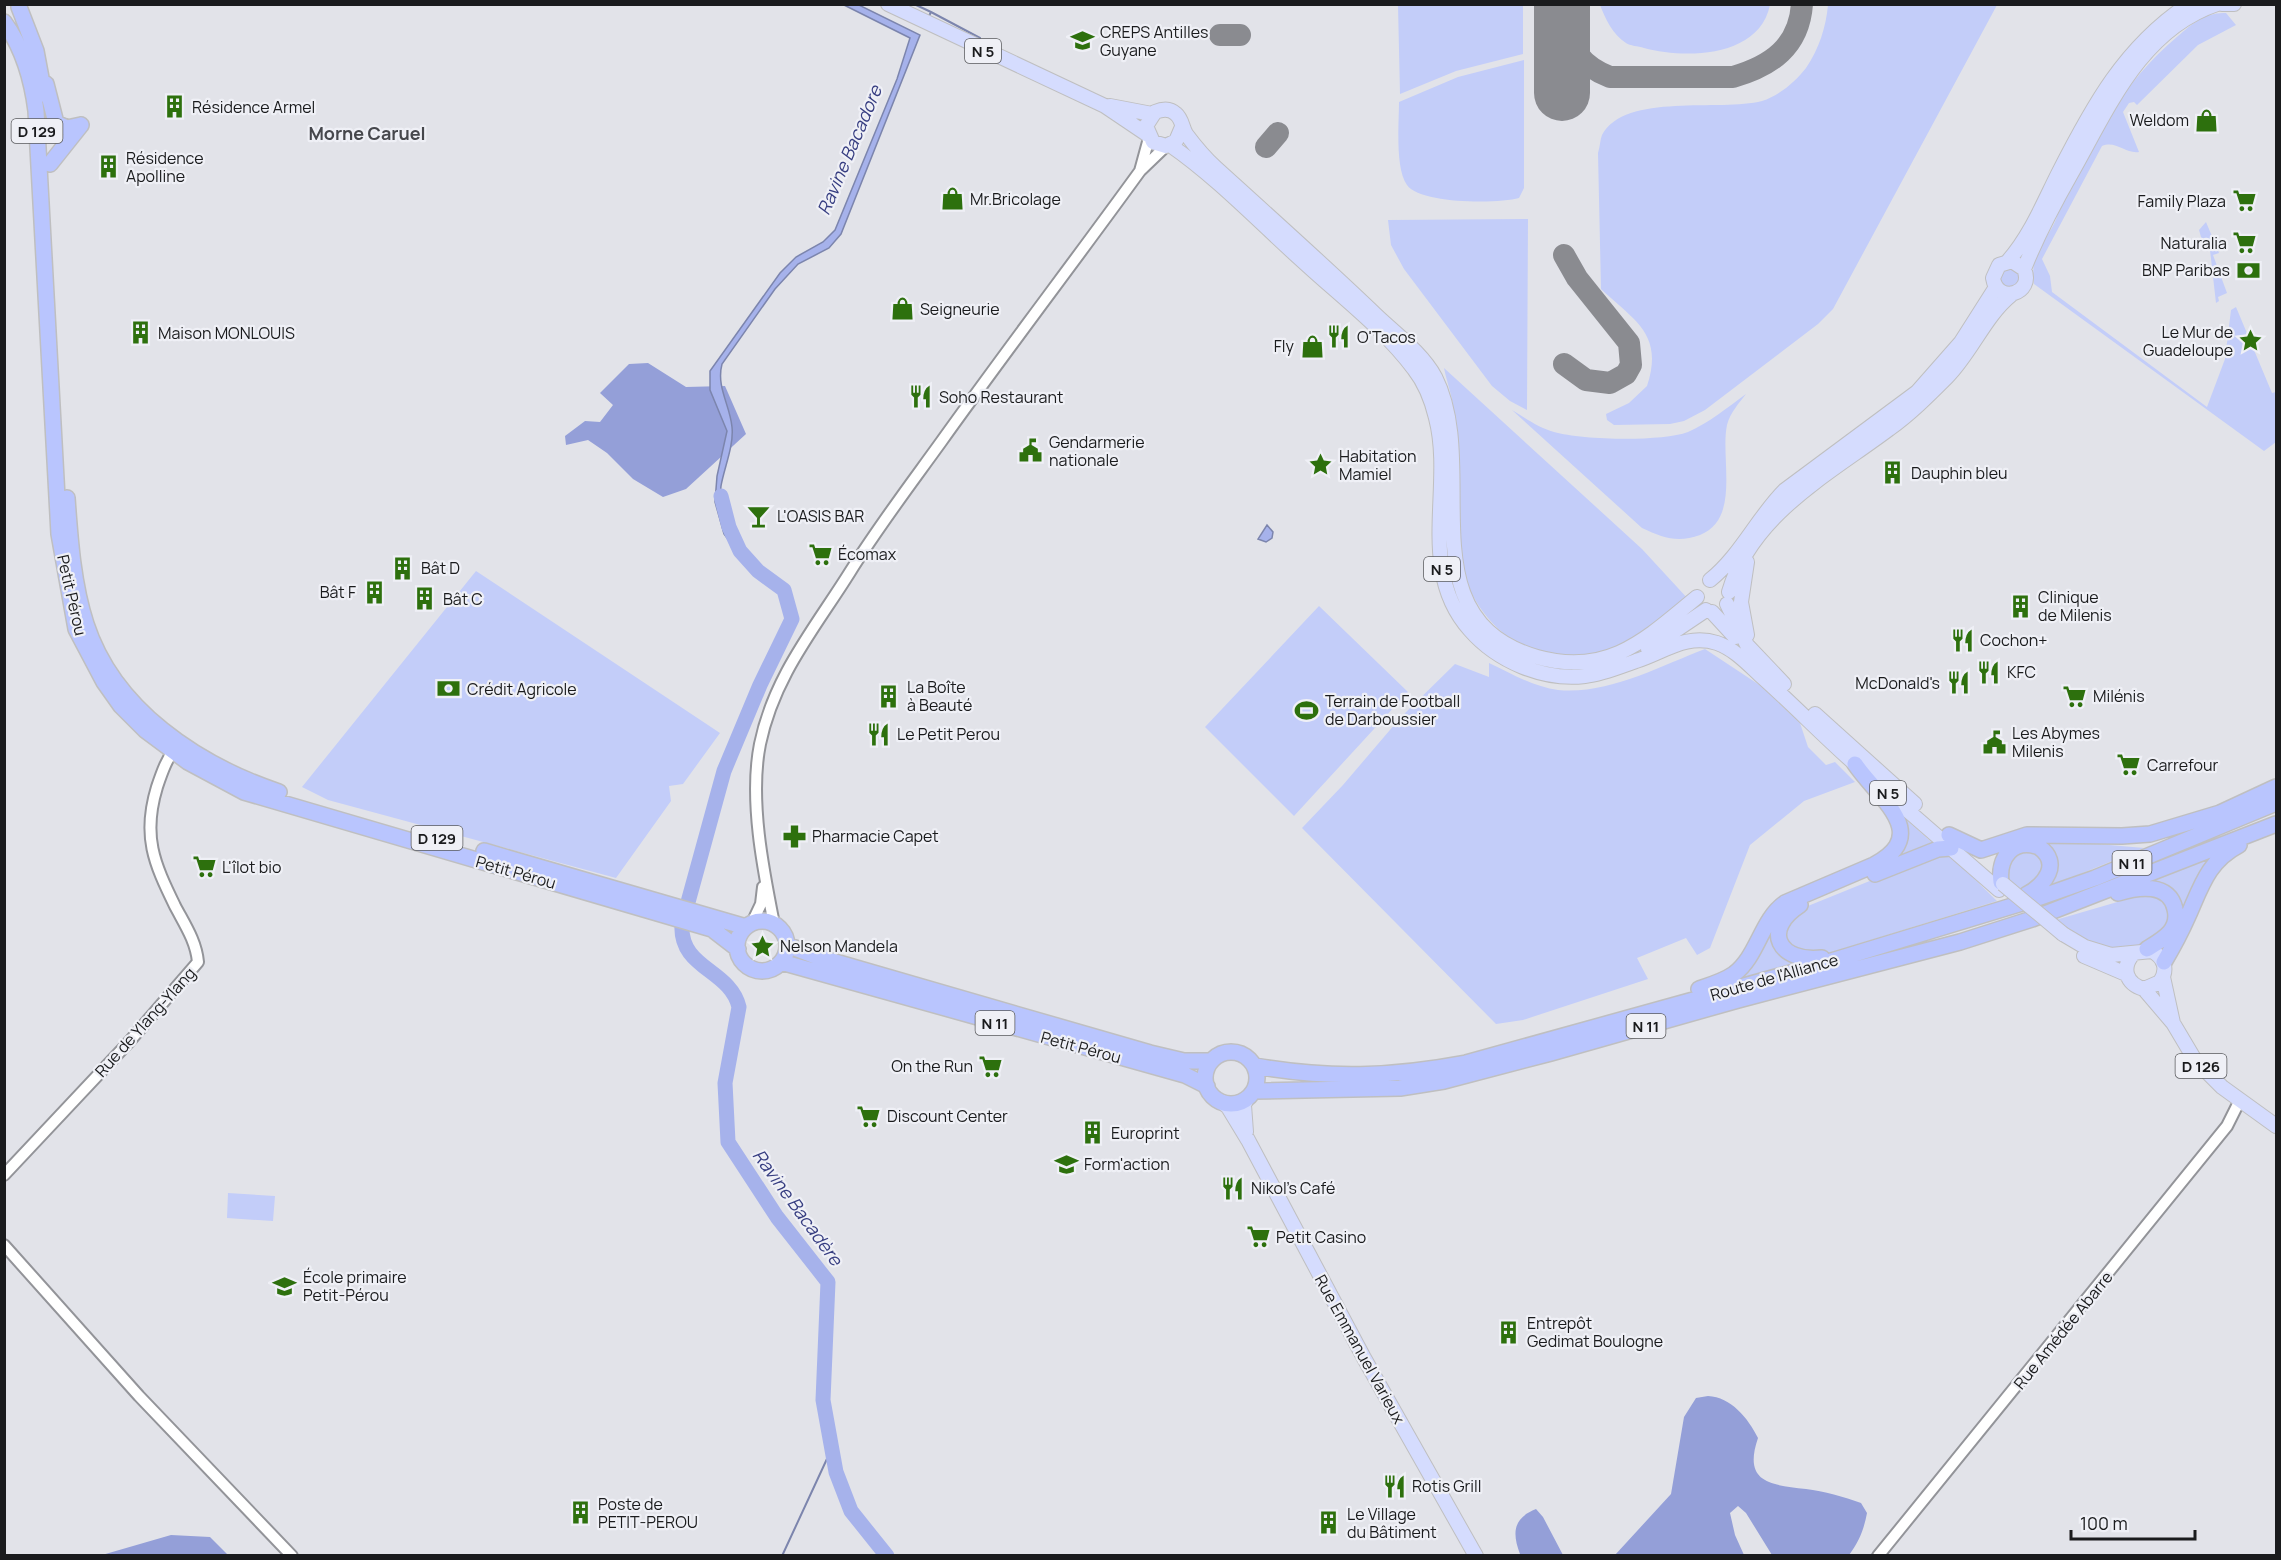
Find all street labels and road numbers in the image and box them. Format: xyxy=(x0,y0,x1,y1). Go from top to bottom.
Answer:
road number: N 5 xyxy=(965,39,1001,63)
road number: D 129 xyxy=(12,119,63,143)
street label: Petit Pérou xyxy=(52,552,92,638)
road number: N 5 xyxy=(1424,557,1460,581)
road number: N 5 xyxy=(1870,781,1906,805)
road number: D 129 xyxy=(412,826,462,850)
street label: Petit Pérou xyxy=(473,850,559,894)
road number: N 11 xyxy=(2112,851,2152,875)
street label: Route de l'Alliance xyxy=(1707,948,1841,1006)
street label: Rue de Ylang-Ylang xyxy=(90,962,200,1082)
road number: N 11 xyxy=(976,1011,1014,1035)
road number: N 11 xyxy=(1626,1014,1666,1038)
street label: Petit Pérou xyxy=(1038,1026,1124,1068)
road number: D 126 xyxy=(2176,1054,2226,1078)
street label: Rue Amédée Abarre xyxy=(2009,1266,2117,1394)
street label: Rue Emmanuel Varieux xyxy=(1310,1271,1410,1428)

